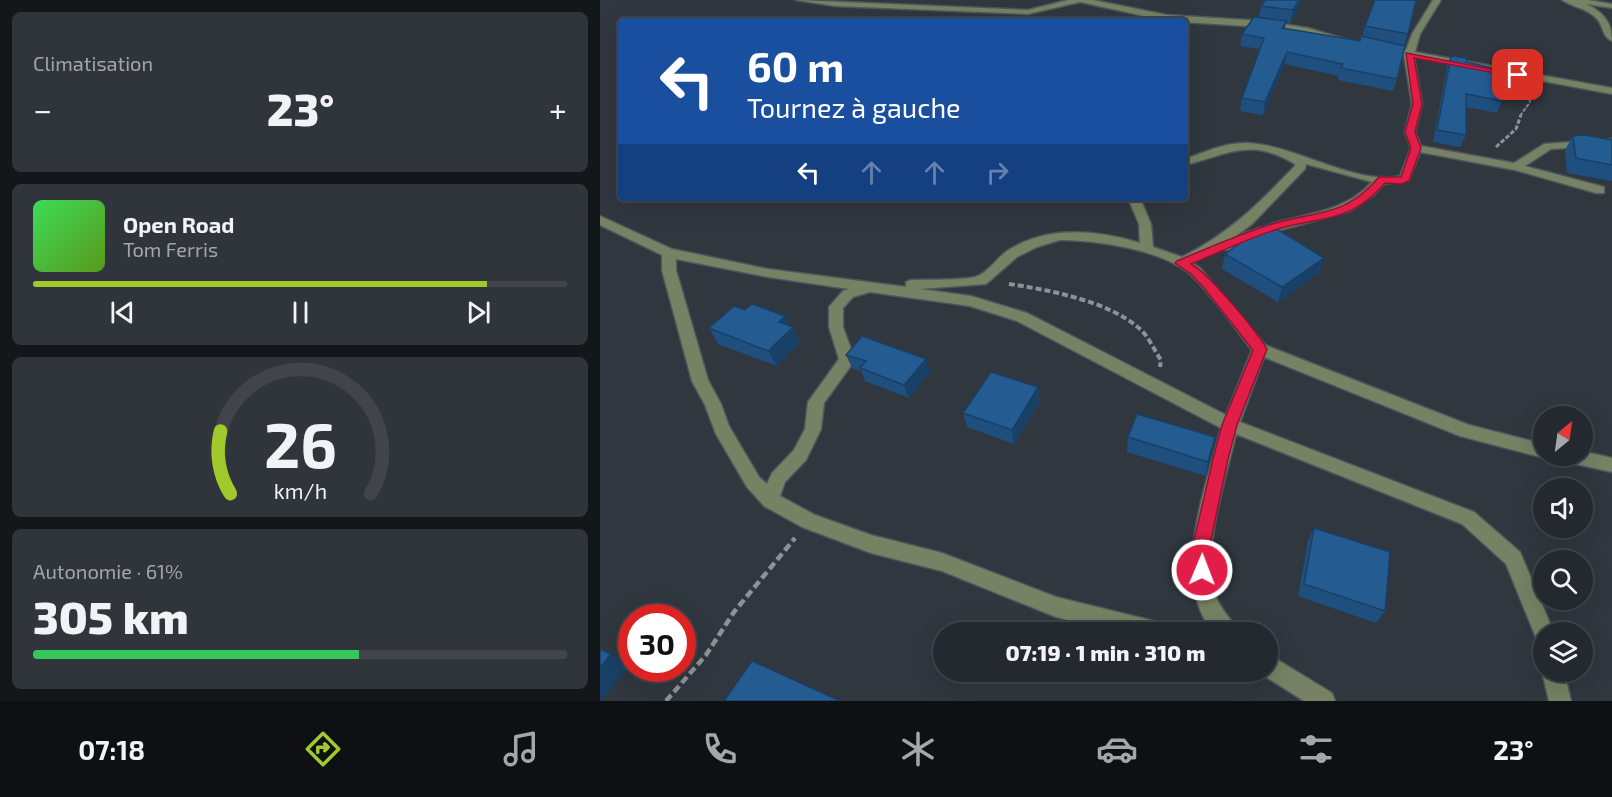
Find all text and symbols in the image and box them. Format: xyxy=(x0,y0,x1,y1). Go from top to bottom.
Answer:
text: 60 m xyxy=(747,40,844,90)
icon: left xyxy=(648,42,726,120)
pin xyxy=(1492,49,1543,100)
text: Climatisation xyxy=(33,51,153,75)
icon: arrive xyxy=(1501,58,1534,91)
text: 23° xyxy=(267,81,334,135)
text: − xyxy=(33,89,52,129)
text: + xyxy=(549,89,567,129)
text: Tournez à gauche xyxy=(747,91,961,123)
icon: left xyxy=(792,156,825,189)
icon: ahead xyxy=(855,156,888,189)
icon: ahead xyxy=(918,156,951,189)
icon: right xyxy=(981,156,1014,189)
text: Open Road xyxy=(123,211,235,237)
text: Tom Ferris xyxy=(123,237,218,261)
icon: previous xyxy=(106,296,139,329)
icon: pause xyxy=(284,296,317,329)
icon: next xyxy=(462,296,495,329)
text: 26 xyxy=(263,406,337,481)
north arrow xyxy=(1533,406,1593,466)
map controls xyxy=(1533,406,1593,682)
text: km/h xyxy=(273,478,327,503)
button: sound xyxy=(1533,478,1593,538)
position arrow xyxy=(1170,538,1234,602)
button: search xyxy=(1533,550,1593,610)
text: Autonomie · 61% xyxy=(33,559,183,583)
text: 305 km xyxy=(33,589,189,643)
speed limit sign: 30 xyxy=(618,604,696,682)
button: layers xyxy=(1533,622,1593,682)
text: 07:19 · 1 min · 310 m xyxy=(1006,639,1205,665)
icon: directions xyxy=(302,728,344,770)
icon: music xyxy=(500,728,542,770)
icon: phone xyxy=(699,728,741,770)
icon: climate xyxy=(897,728,939,770)
icon: car xyxy=(1096,728,1138,770)
icon: filters xyxy=(1295,728,1337,770)
text: 07:18 xyxy=(78,733,145,765)
text: 23° xyxy=(1493,733,1534,765)

